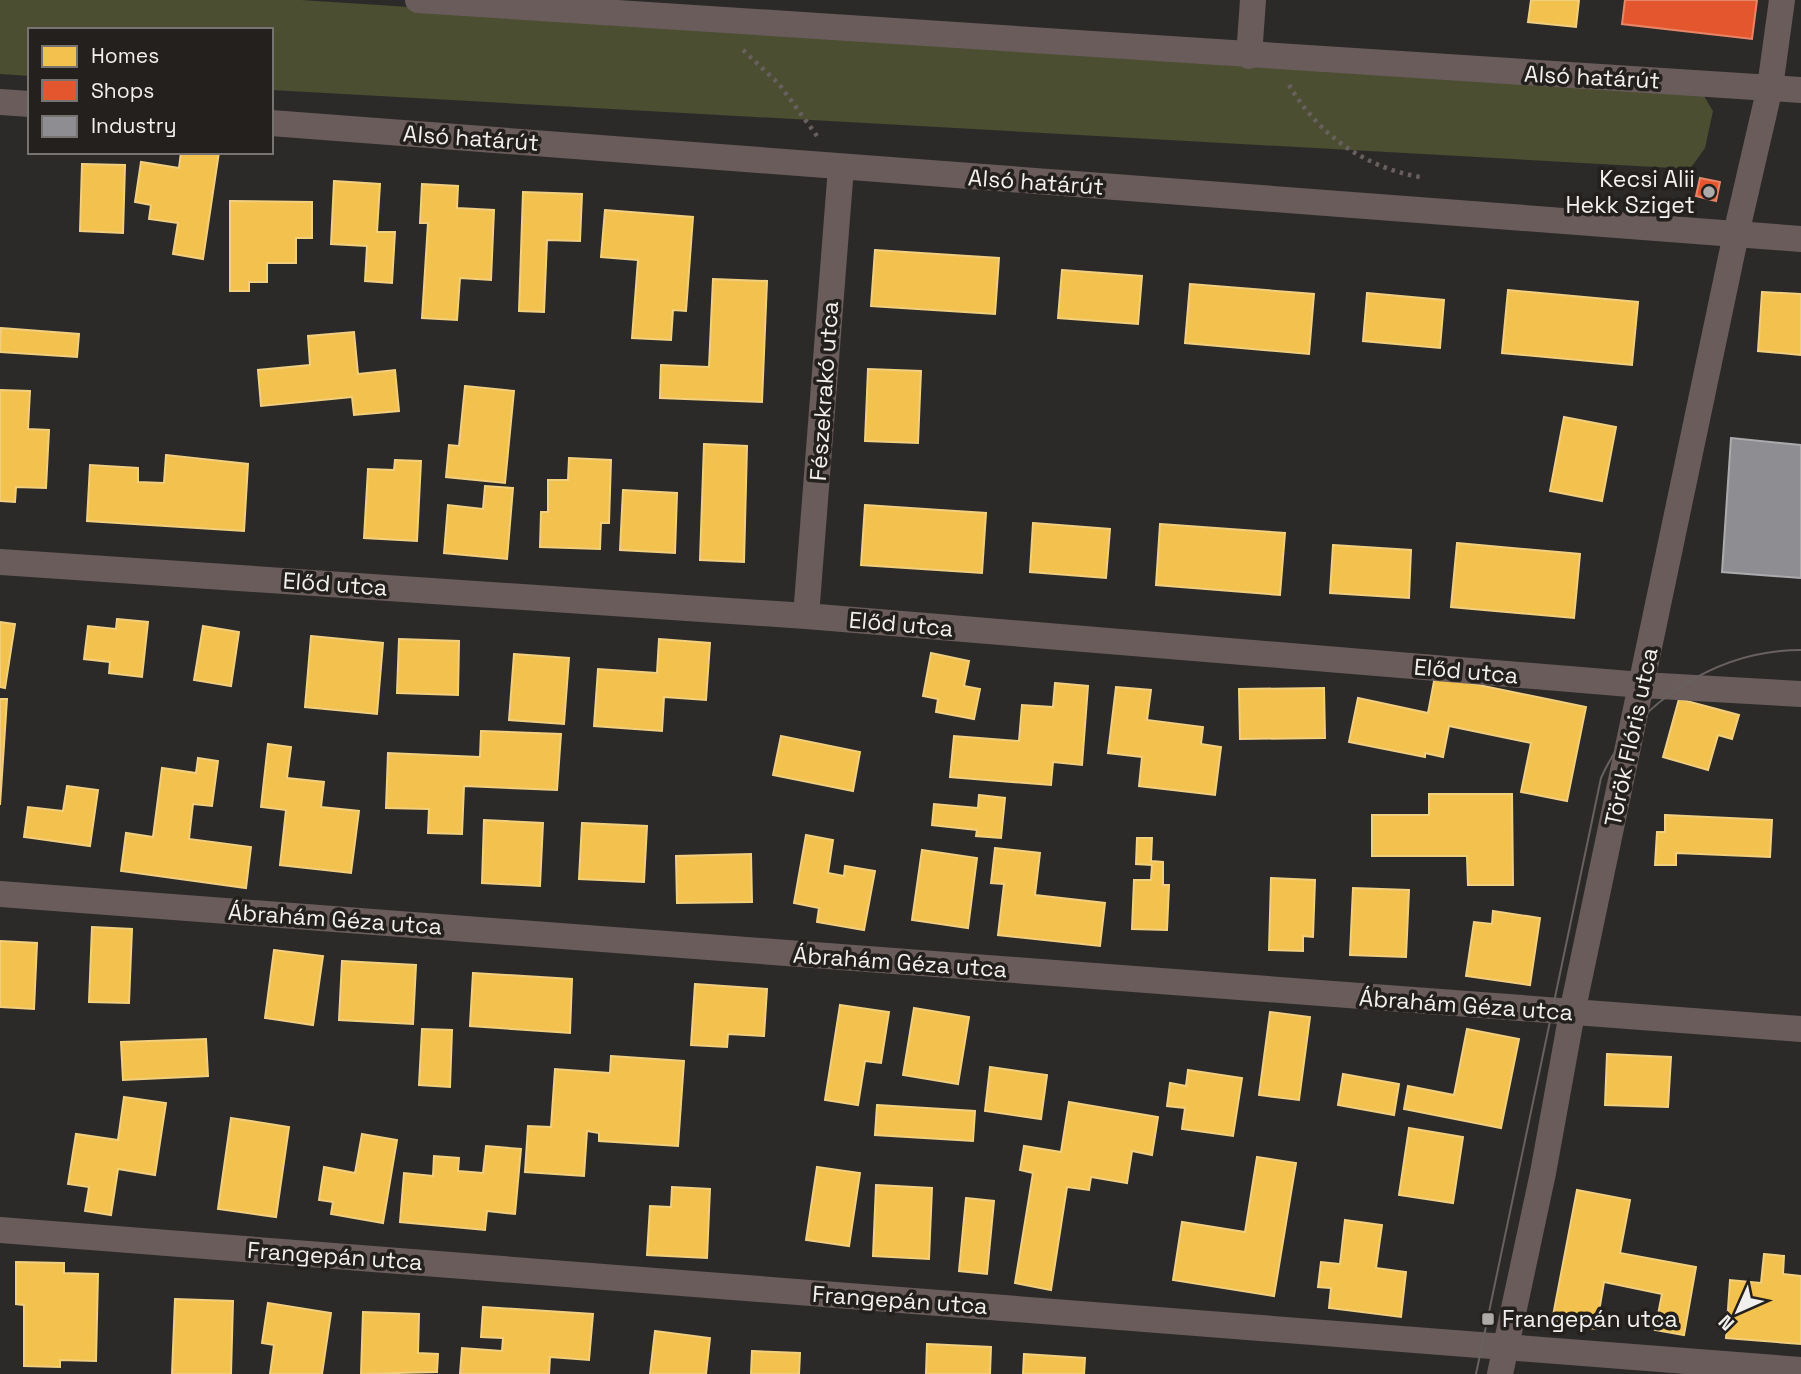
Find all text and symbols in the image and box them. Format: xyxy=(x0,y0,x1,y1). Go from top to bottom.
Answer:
legend xyxy=(28,28,273,154)
text: Homes xyxy=(91,42,159,69)
street label: Alsó határút xyxy=(1523,58,1661,96)
text: Shops xyxy=(91,77,154,104)
text: Industry xyxy=(91,112,177,139)
street label: Alsó határút xyxy=(402,118,540,158)
street label: Alsó határút xyxy=(967,162,1105,202)
place label: Kecsi Alii Hekk Sziget xyxy=(1565,164,1695,220)
marker: Kecsi Alii Hekk Sziget xyxy=(1701,184,1717,200)
street label: Fészekrakó utca xyxy=(803,300,845,482)
street label: Előd utca xyxy=(282,565,388,603)
street label: Előd utca xyxy=(848,604,954,644)
street label: Török Flóris utca xyxy=(1597,645,1665,829)
street label: Előd utca xyxy=(1413,651,1519,691)
street label: Ábrahám Géza utca xyxy=(227,897,443,941)
street label: Ábrahám Géza utca xyxy=(792,940,1008,984)
street label: Ábrahám Géza utca xyxy=(1358,983,1574,1027)
street label: Frangepán utca xyxy=(246,1235,424,1277)
north arrow xyxy=(1703,1276,1773,1346)
street label: Frangepán utca xyxy=(811,1279,989,1321)
place label: Frangepán utca xyxy=(1502,1304,1678,1334)
text: N xyxy=(1713,1309,1740,1336)
marker: Frangepán utca xyxy=(1480,1311,1496,1327)

